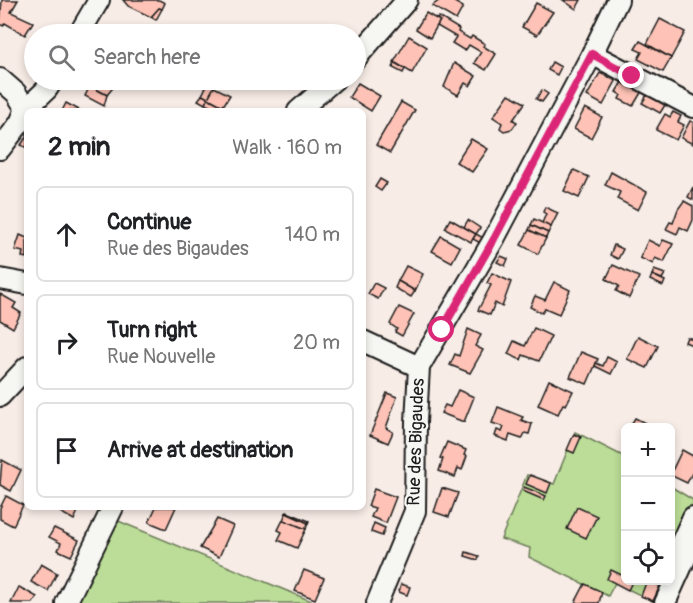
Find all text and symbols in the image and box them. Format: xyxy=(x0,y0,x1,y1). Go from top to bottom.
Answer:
search box xyxy=(24,24,366,90)
icon: search xyxy=(45,41,78,74)
text: Search here xyxy=(93,43,200,71)
route end xyxy=(618,62,644,88)
text: 2 min xyxy=(48,131,110,163)
text: Walk · 160 m xyxy=(232,135,342,160)
text: Continue xyxy=(107,208,191,236)
icon: ahead xyxy=(50,218,83,251)
text: 140 m xyxy=(285,222,340,247)
text: Rue des Bigaudes xyxy=(107,236,249,261)
text: Turn right xyxy=(107,316,197,344)
route start xyxy=(428,316,454,342)
icon: right xyxy=(50,326,83,359)
text: 20 m xyxy=(293,330,340,355)
text: Rue Nouvelle xyxy=(107,344,215,369)
street label: Rue des Bigaudes xyxy=(402,378,430,506)
map controls xyxy=(621,423,675,585)
button: + xyxy=(621,423,675,477)
icon: arrive xyxy=(50,434,83,467)
text: Arrive at destination xyxy=(107,436,293,464)
button: − xyxy=(621,477,675,531)
button: locate xyxy=(621,531,675,585)

